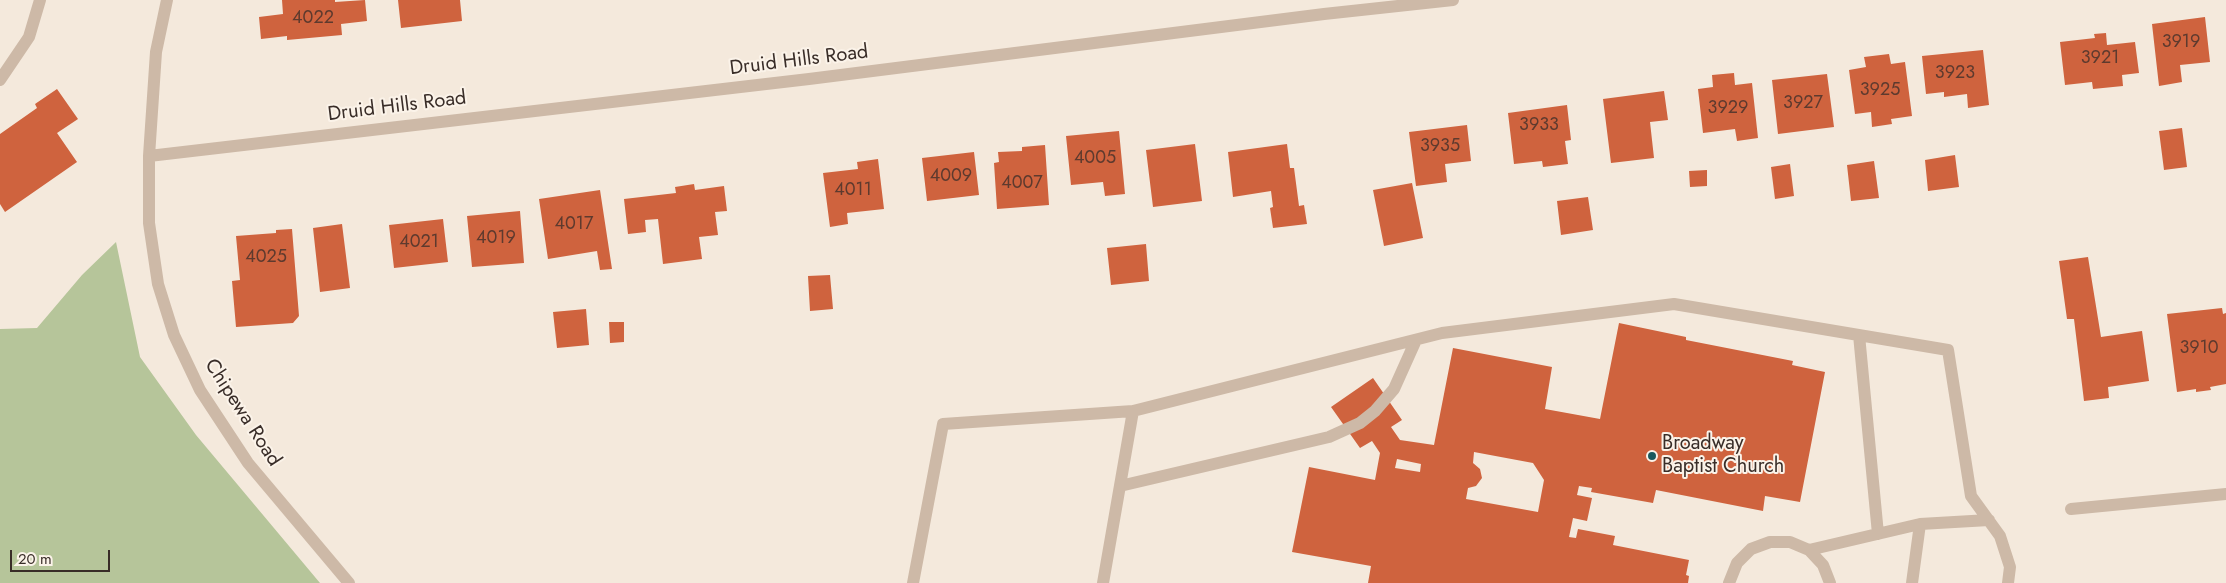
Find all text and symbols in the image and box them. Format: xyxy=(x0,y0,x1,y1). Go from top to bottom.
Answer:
house number: 4022 xyxy=(292,8,334,30)
house number: 3919 xyxy=(2162,32,2200,54)
street label: Druid Hills Road xyxy=(728,41,870,81)
house number: 3921 xyxy=(2081,48,2119,70)
house number: 3923 xyxy=(1935,63,1975,85)
house number: 3925 xyxy=(1860,80,1900,102)
street label: Druid Hills Road xyxy=(326,87,468,127)
house number: 3927 xyxy=(1783,93,1823,115)
house number: 3929 xyxy=(1708,98,1748,120)
house number: 3933 xyxy=(1519,115,1559,137)
house number: 3935 xyxy=(1420,136,1460,158)
house number: 4005 xyxy=(1074,148,1116,170)
house number: 4009 xyxy=(930,166,972,188)
house number: 4007 xyxy=(1001,173,1043,195)
house number: 4011 xyxy=(834,180,872,202)
house number: 4017 xyxy=(555,214,593,236)
house number: 4019 xyxy=(476,228,516,250)
house number: 4021 xyxy=(399,232,439,254)
house number: 4025 xyxy=(245,247,287,269)
house number: 3910 xyxy=(2179,338,2219,360)
street label: Chipewa Road xyxy=(198,355,286,471)
place label: Broadway Baptist Church xyxy=(1662,432,1784,479)
marker: Broadway Baptist Church xyxy=(1646,450,1658,462)
scale bar xyxy=(12,540,112,572)
text: 20 m xyxy=(18,548,52,570)

